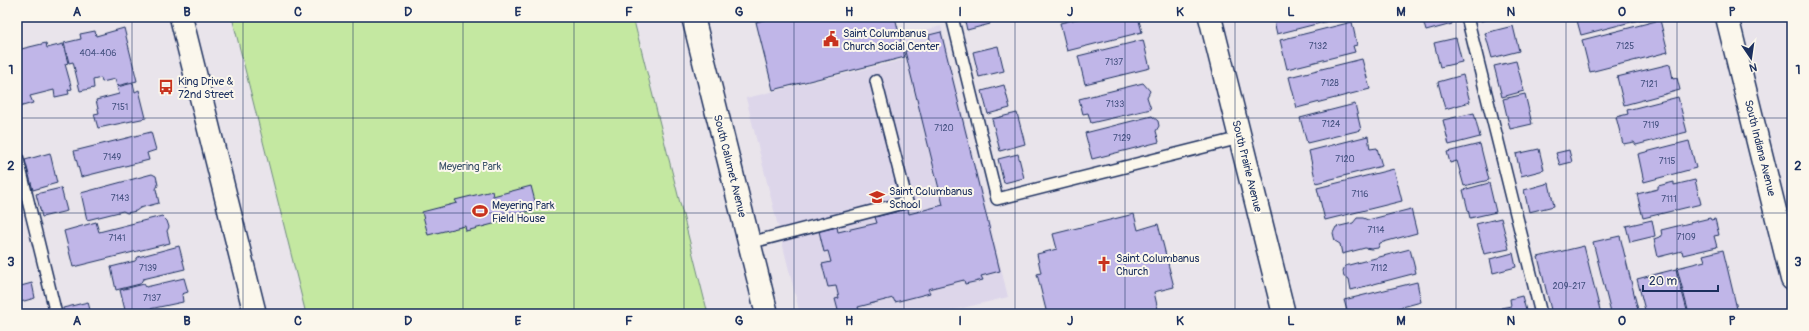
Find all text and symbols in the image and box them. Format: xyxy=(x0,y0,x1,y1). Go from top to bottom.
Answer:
text: A xyxy=(73,4,82,20)
text: B xyxy=(183,4,191,20)
text: C xyxy=(294,4,302,20)
text: D xyxy=(404,4,412,20)
text: E xyxy=(515,4,522,20)
text: F xyxy=(625,4,633,20)
text: G xyxy=(735,4,744,20)
text: H xyxy=(845,4,853,20)
text: I xyxy=(958,4,962,20)
text: J xyxy=(1067,4,1073,20)
text: K xyxy=(1176,4,1184,20)
text: L xyxy=(1287,4,1295,20)
text: M xyxy=(1396,4,1406,20)
text: N xyxy=(1507,4,1516,20)
text: O xyxy=(1618,4,1627,20)
text: P xyxy=(1728,4,1736,20)
place label: Saint Columbanus Church Social Center xyxy=(843,27,939,53)
public building icon: Saint Columbanus Church Social Center xyxy=(822,30,840,48)
north arrow xyxy=(1731,38,1771,78)
house number: 7132 xyxy=(1309,41,1327,52)
house number: 7125 xyxy=(1616,41,1634,52)
house number: 404-406 xyxy=(79,48,117,59)
house number: 7137 xyxy=(1105,57,1123,68)
text: N xyxy=(1748,60,1758,75)
text: 1 xyxy=(8,62,14,78)
text: 1 xyxy=(1795,62,1801,78)
place label: King Drive & 72nd Street xyxy=(178,75,234,101)
bus stop icon: King Drive & 72nd Street xyxy=(157,78,175,96)
house number: 7128 xyxy=(1321,78,1339,89)
house number: 7121 xyxy=(1641,79,1657,90)
street label: South Indiana Avenue xyxy=(1742,98,1778,198)
house number: 7133 xyxy=(1106,99,1124,110)
house number: 7151 xyxy=(112,102,128,113)
street label: South Calumet Avenue xyxy=(711,113,749,219)
street label: South Prairie Avenue xyxy=(1229,119,1265,214)
house number: 7124 xyxy=(1322,119,1341,130)
house number: 7119 xyxy=(1643,120,1660,131)
house number: 7120 xyxy=(934,123,954,134)
house number: 7129 xyxy=(1113,133,1131,144)
house number: 7149 xyxy=(103,152,121,163)
house number: 7120 xyxy=(1335,154,1355,165)
house number: 7115 xyxy=(1659,156,1675,167)
text: 2 xyxy=(7,158,15,174)
text: 2 xyxy=(1794,158,1802,174)
park label: Meyering Park xyxy=(439,160,502,173)
place label: Saint Columbanus School xyxy=(889,185,973,211)
school or university icon: Saint Columbanus School xyxy=(868,188,886,206)
house number: 7116 xyxy=(1351,189,1369,200)
house number: 7143 xyxy=(111,193,129,204)
house number: 7111 xyxy=(1661,194,1677,205)
place label: Meyering Park Field House xyxy=(492,199,555,225)
sports icon: Meyering Park Field House xyxy=(471,202,489,220)
house number: 7114 xyxy=(1367,225,1385,236)
house number: 7109 xyxy=(1676,232,1696,243)
house number: 7141 xyxy=(108,233,126,244)
place label: Saint Columbanus Church xyxy=(1116,252,1200,278)
text: 3 xyxy=(7,254,15,270)
text: 3 xyxy=(1794,254,1802,270)
church icon: Saint Columbanus Church xyxy=(1095,255,1113,273)
house number: 7139 xyxy=(139,263,157,274)
house number: 7112 xyxy=(1371,263,1387,274)
scale bar xyxy=(1643,267,1718,293)
text: 20 m xyxy=(1649,274,1678,289)
house number: 209-217 xyxy=(1553,281,1586,292)
house number: 7137 xyxy=(143,293,161,304)
text: A xyxy=(73,313,82,329)
text: B xyxy=(183,313,191,329)
text: C xyxy=(294,313,302,329)
text: D xyxy=(404,313,412,329)
text: E xyxy=(515,313,522,329)
text: F xyxy=(625,313,633,329)
text: G xyxy=(735,313,744,329)
text: H xyxy=(845,313,853,329)
text: I xyxy=(958,313,962,329)
text: J xyxy=(1067,313,1073,329)
text: K xyxy=(1176,313,1184,329)
text: L xyxy=(1287,313,1295,329)
text: M xyxy=(1396,313,1406,329)
text: N xyxy=(1507,313,1516,329)
text: O xyxy=(1618,313,1627,329)
text: P xyxy=(1728,313,1736,329)

